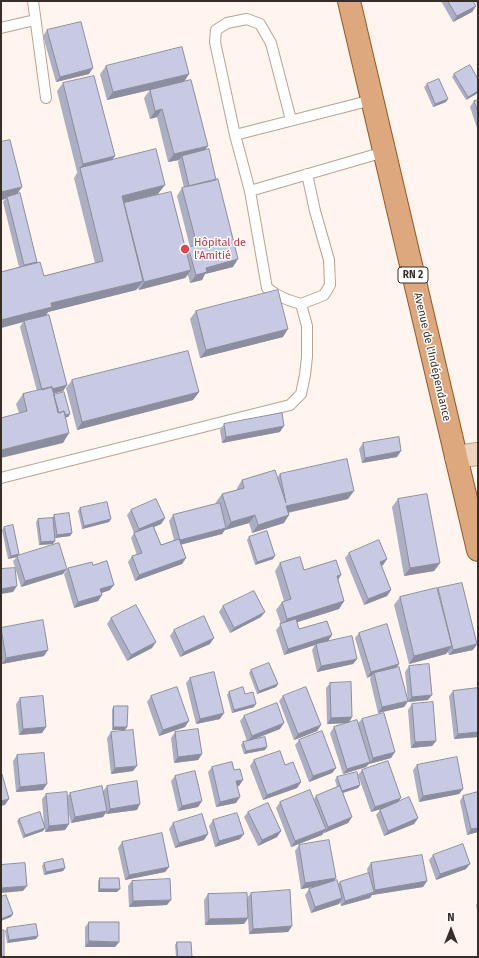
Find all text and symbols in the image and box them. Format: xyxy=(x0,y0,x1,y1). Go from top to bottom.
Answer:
place label: Hôpital de l'Amitié xyxy=(194,236,246,262)
marker: Hôpital de l'Amitié xyxy=(179,243,191,255)
road number: RN 2 xyxy=(398,267,428,283)
street label: Avenue de l'Indépendance xyxy=(411,291,453,423)
north arrow xyxy=(431,910,471,950)
text: N xyxy=(447,911,455,924)

